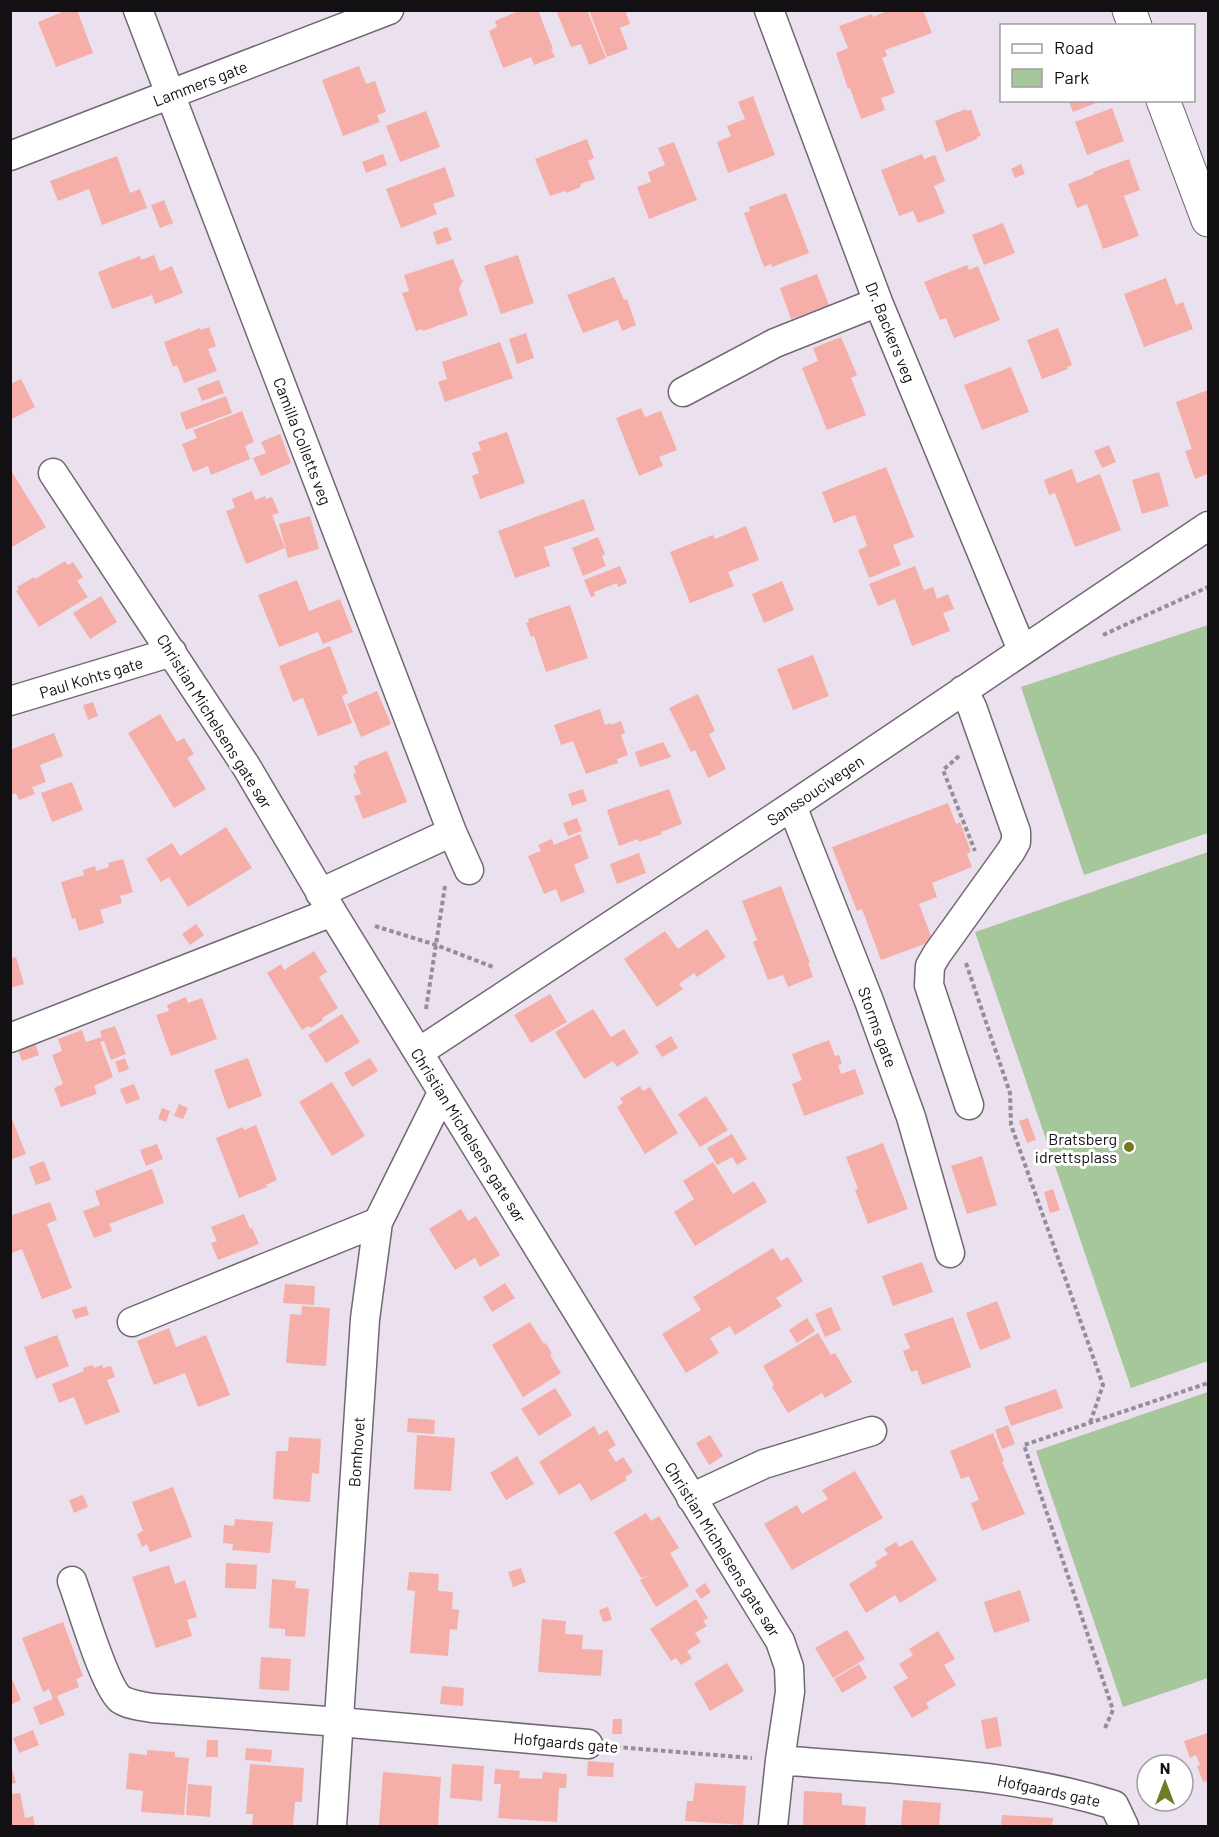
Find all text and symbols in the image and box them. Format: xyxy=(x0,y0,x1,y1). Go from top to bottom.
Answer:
legend xyxy=(1000,24,1195,102)
text: Road xyxy=(1054,36,1094,58)
street label: Lammers gate xyxy=(150,56,250,110)
text: Park xyxy=(1054,66,1089,88)
street label: Dr. Backers veg xyxy=(862,279,920,385)
street label: Camilla Colletts veg xyxy=(270,375,336,507)
street label: Christian Michelsens gate sør xyxy=(153,630,277,812)
street label: Paul Kohts gate xyxy=(37,652,145,702)
street label: Sanssoucivegen xyxy=(763,751,867,829)
street label: Storms gate xyxy=(855,984,901,1070)
street label: Christian Michelsens gate sør xyxy=(407,1044,531,1226)
place label: Bratsberg idrettsplass xyxy=(1035,1129,1117,1166)
marker: Bratsberg idrettsplass xyxy=(1122,1140,1136,1154)
street label: Bomhovet xyxy=(344,1416,368,1488)
street label: Christian Michelsens gate sør xyxy=(661,1458,785,1640)
street label: Hofgaards gate xyxy=(513,1728,619,1756)
north arrow xyxy=(1135,1753,1195,1813)
text: N xyxy=(1160,1758,1170,1777)
street label: Hofgaards gate xyxy=(996,1770,1102,1810)

